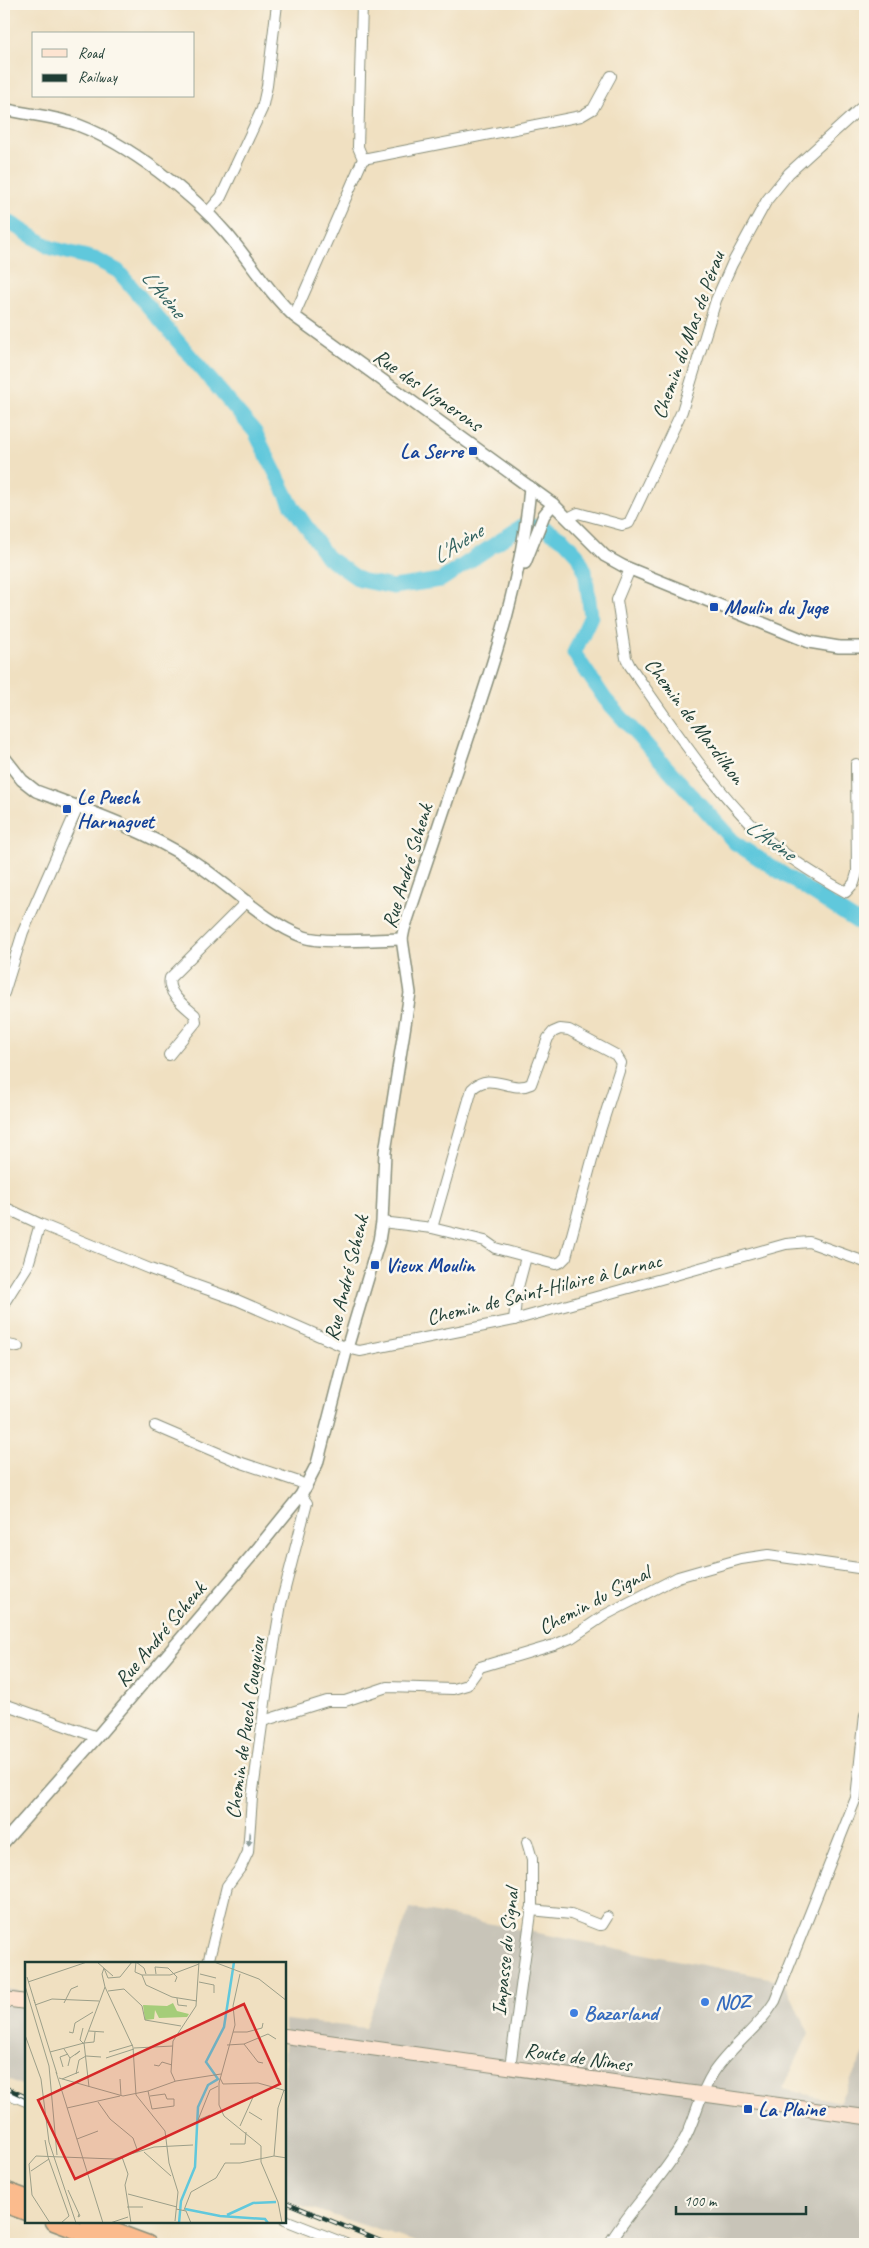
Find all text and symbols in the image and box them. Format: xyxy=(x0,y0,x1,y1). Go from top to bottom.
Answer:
legend xyxy=(32,32,195,98)
text: Road xyxy=(78,44,105,63)
text: Railway xyxy=(78,68,119,87)
street label: Chemin du Mas de Pérau xyxy=(646,246,731,422)
water label: L'Avène xyxy=(135,264,194,326)
street label: Rue des Vignerons xyxy=(368,343,489,438)
place label: La Serre xyxy=(400,438,465,464)
marker: La Serre xyxy=(467,445,479,457)
water label: L'Avène xyxy=(427,516,491,570)
place label: Moulin du Juge xyxy=(724,594,830,620)
marker: Moulin du Juge xyxy=(708,601,720,613)
street label: Chemin de Mardilhon xyxy=(639,653,752,791)
place label: Le Puech Harnaguet xyxy=(77,784,156,834)
street label: Rue André Schenk xyxy=(376,799,439,931)
marker: Le Puech Harnaguet xyxy=(61,803,73,815)
water label: L'Avène xyxy=(740,813,804,869)
street label: Rue André Schenk xyxy=(318,1210,375,1344)
street label: Chemin de Saint-Hilaire à Larnac xyxy=(424,1247,665,1331)
place label: Vieux Moulin xyxy=(385,1252,476,1278)
marker: Vieux Moulin xyxy=(369,1259,381,1271)
street label: Chemin du Signal xyxy=(534,1558,657,1640)
street label: Rue André Schenk xyxy=(109,1575,213,1692)
street label: Chemin de Puech Couguiou xyxy=(219,1634,271,1821)
one-way arrow xyxy=(245,1831,253,1847)
street label: Impasse du Signal xyxy=(485,1884,525,2017)
inset map xyxy=(25,1962,286,2223)
place label: NOZ xyxy=(715,1989,753,2015)
marker: NOZ xyxy=(699,1996,711,2008)
place label: Bazarland xyxy=(584,2000,661,2026)
marker: Bazarland xyxy=(568,2007,580,2019)
street label: Route de Nîmes xyxy=(523,2037,635,2078)
place label: La Plaine xyxy=(758,2096,826,2122)
marker: La Plaine xyxy=(742,2103,754,2115)
scale bar xyxy=(676,2183,806,2215)
text: 100 m xyxy=(684,2192,718,2211)

